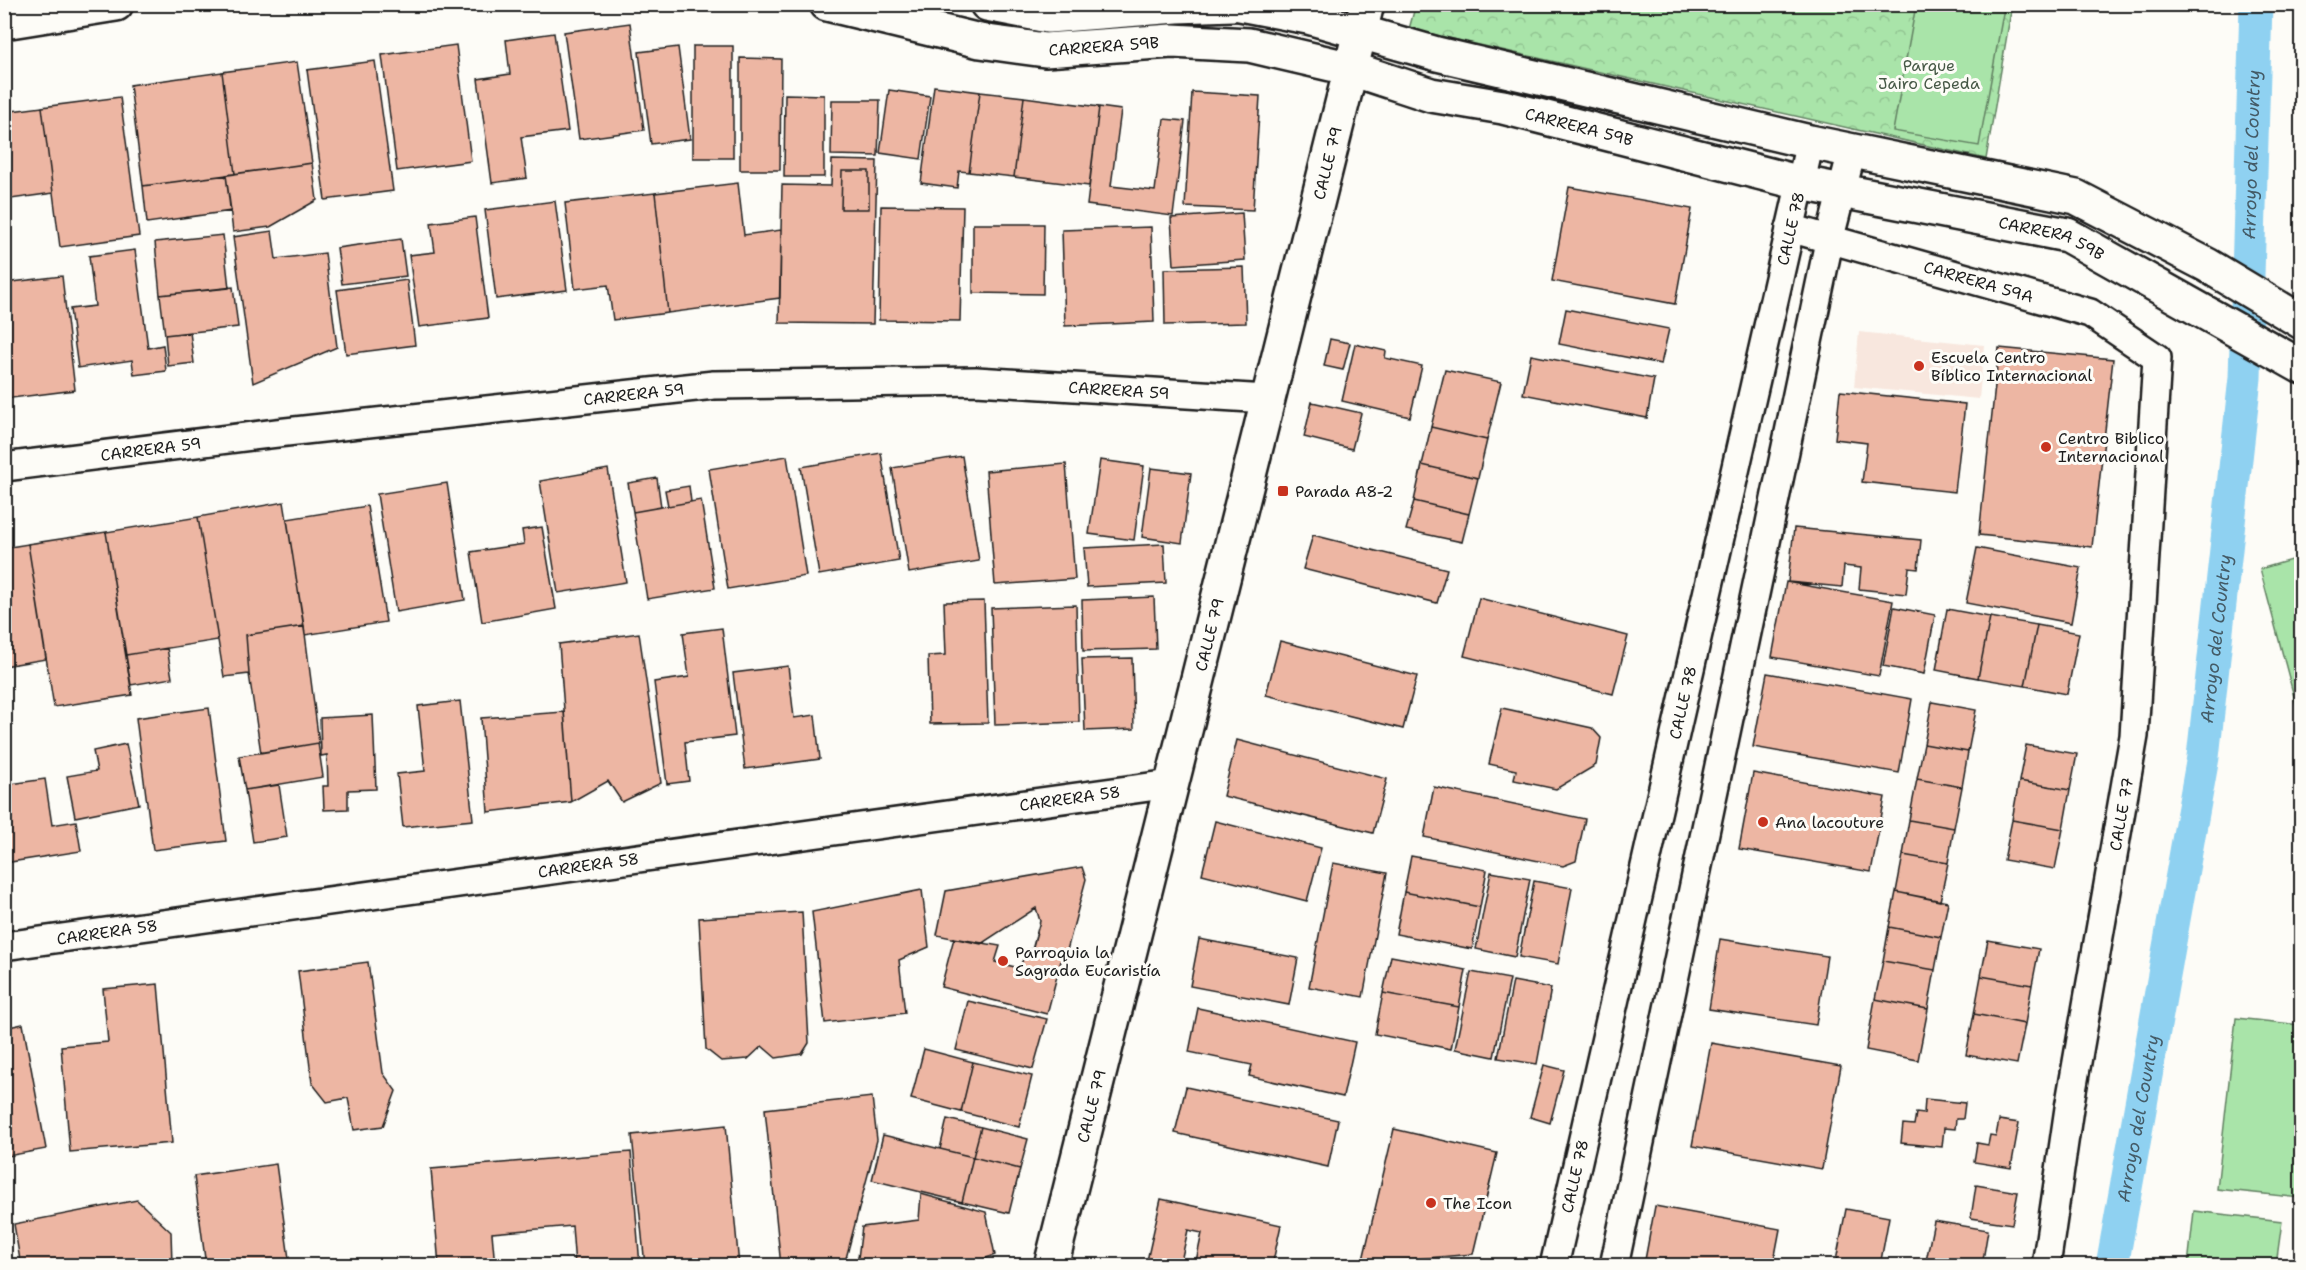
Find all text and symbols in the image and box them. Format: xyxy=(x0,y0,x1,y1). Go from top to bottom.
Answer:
street label: CARRERA 59B xyxy=(1048,32,1160,61)
park label: Parque Jairo Cepeda xyxy=(1878,55,1980,94)
water label: Arroyo del Country xyxy=(2237,69,2266,240)
street label: CARRERA 59B xyxy=(1523,103,1635,151)
street label: CALLE 79 xyxy=(1308,124,1347,202)
street label: CALLE 78 xyxy=(1772,190,1809,267)
street label: CARRERA 59B xyxy=(1997,212,2108,265)
street label: CARRERA 59A xyxy=(1921,256,2036,307)
place label: Escuela Centro Bíblico Internacional xyxy=(1931,347,2093,386)
marker: Escuela Centro Bíblico Internacional xyxy=(1912,359,1926,373)
street label: CARRERA 59 xyxy=(1068,377,1170,404)
street label: CARRERA 59 xyxy=(582,378,685,410)
place label: Centro Biblico Internacional xyxy=(2058,428,2164,467)
street label: CARRERA 59 xyxy=(99,433,203,466)
marker: Centro Biblico Internacional xyxy=(2039,440,2053,454)
place label: Parada A8-2 xyxy=(1295,481,1393,502)
marker: Parada A8-2 xyxy=(1276,484,1290,498)
water label: Arroyo del Country xyxy=(2195,553,2237,724)
street label: CALLE 79 xyxy=(1190,596,1229,673)
street label: CALLE 78 xyxy=(1664,664,1701,741)
street label: CALLE 77 xyxy=(2105,776,2138,853)
street label: CARRERA 58 xyxy=(1018,781,1122,816)
place label: Ana lacouture xyxy=(1775,812,1884,833)
marker: Ana lacouture xyxy=(1756,815,1770,829)
street label: CARRERA 58 xyxy=(537,848,640,883)
street label: CARRERA 58 xyxy=(55,915,159,950)
place label: Parroquia la Sagrada Eucaristía xyxy=(1015,942,1161,981)
marker: Parroquia la Sagrada Eucaristía xyxy=(996,954,1010,968)
water label: Arroyo del Country xyxy=(2112,1033,2165,1204)
street label: CALLE 79 xyxy=(1072,1067,1111,1145)
street label: CALLE 78 xyxy=(1556,1138,1593,1215)
place label: The Icon xyxy=(1443,1193,1512,1214)
marker: The Icon xyxy=(1424,1196,1438,1210)

